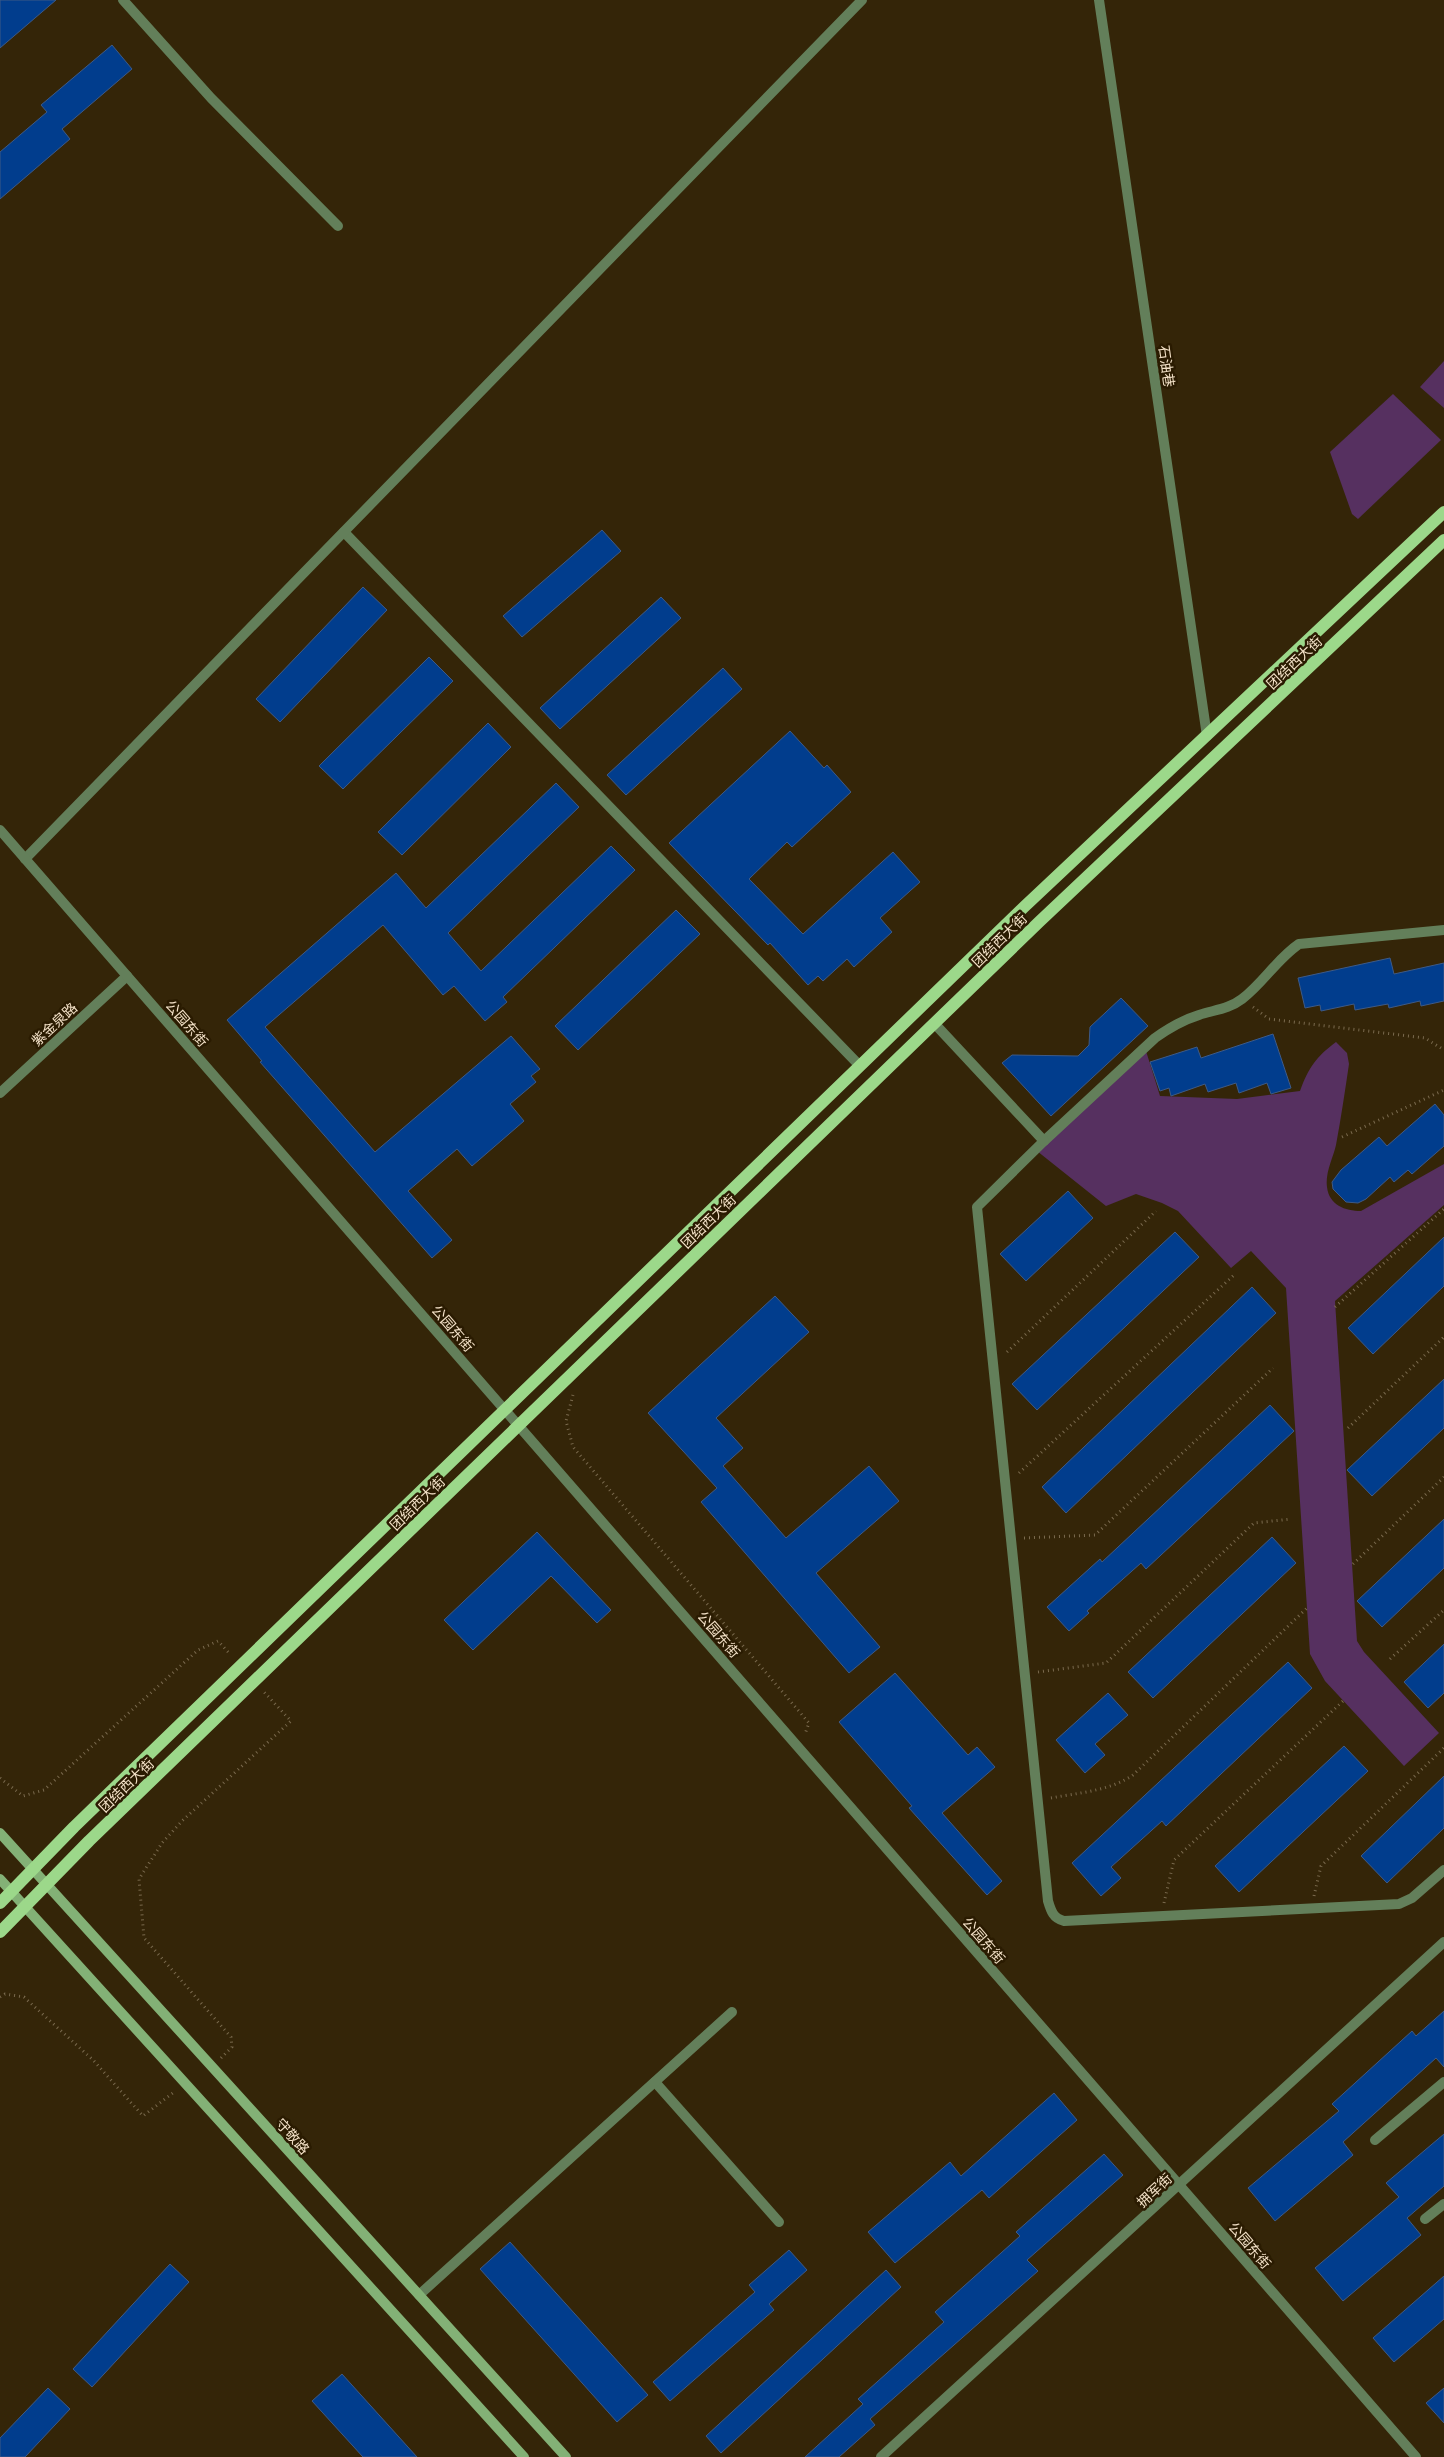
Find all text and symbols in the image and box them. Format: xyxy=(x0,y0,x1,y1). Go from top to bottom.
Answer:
street label: 石油巷 xyxy=(1155,344,1179,388)
street label: 团结西大街 xyxy=(1262,631,1326,693)
street label: 团结西大街 xyxy=(967,909,1031,971)
street label: 公园东街 xyxy=(161,996,213,1050)
street label: 紫金泉路 xyxy=(27,998,81,1050)
street label: 团结西大街 xyxy=(676,1190,740,1252)
street label: 公园东街 xyxy=(427,1301,479,1355)
street label: 团结西大街 xyxy=(385,1472,449,1534)
street label: 公园东街 xyxy=(693,1607,745,1661)
street label: 团结西大街 xyxy=(94,1754,158,1816)
street label: 公园东街 xyxy=(958,1913,1010,1967)
street label: 守敬路 xyxy=(272,2114,314,2158)
street label: 拥军街 xyxy=(1132,2169,1176,2211)
street label: 公园东街 xyxy=(1224,2218,1276,2272)

